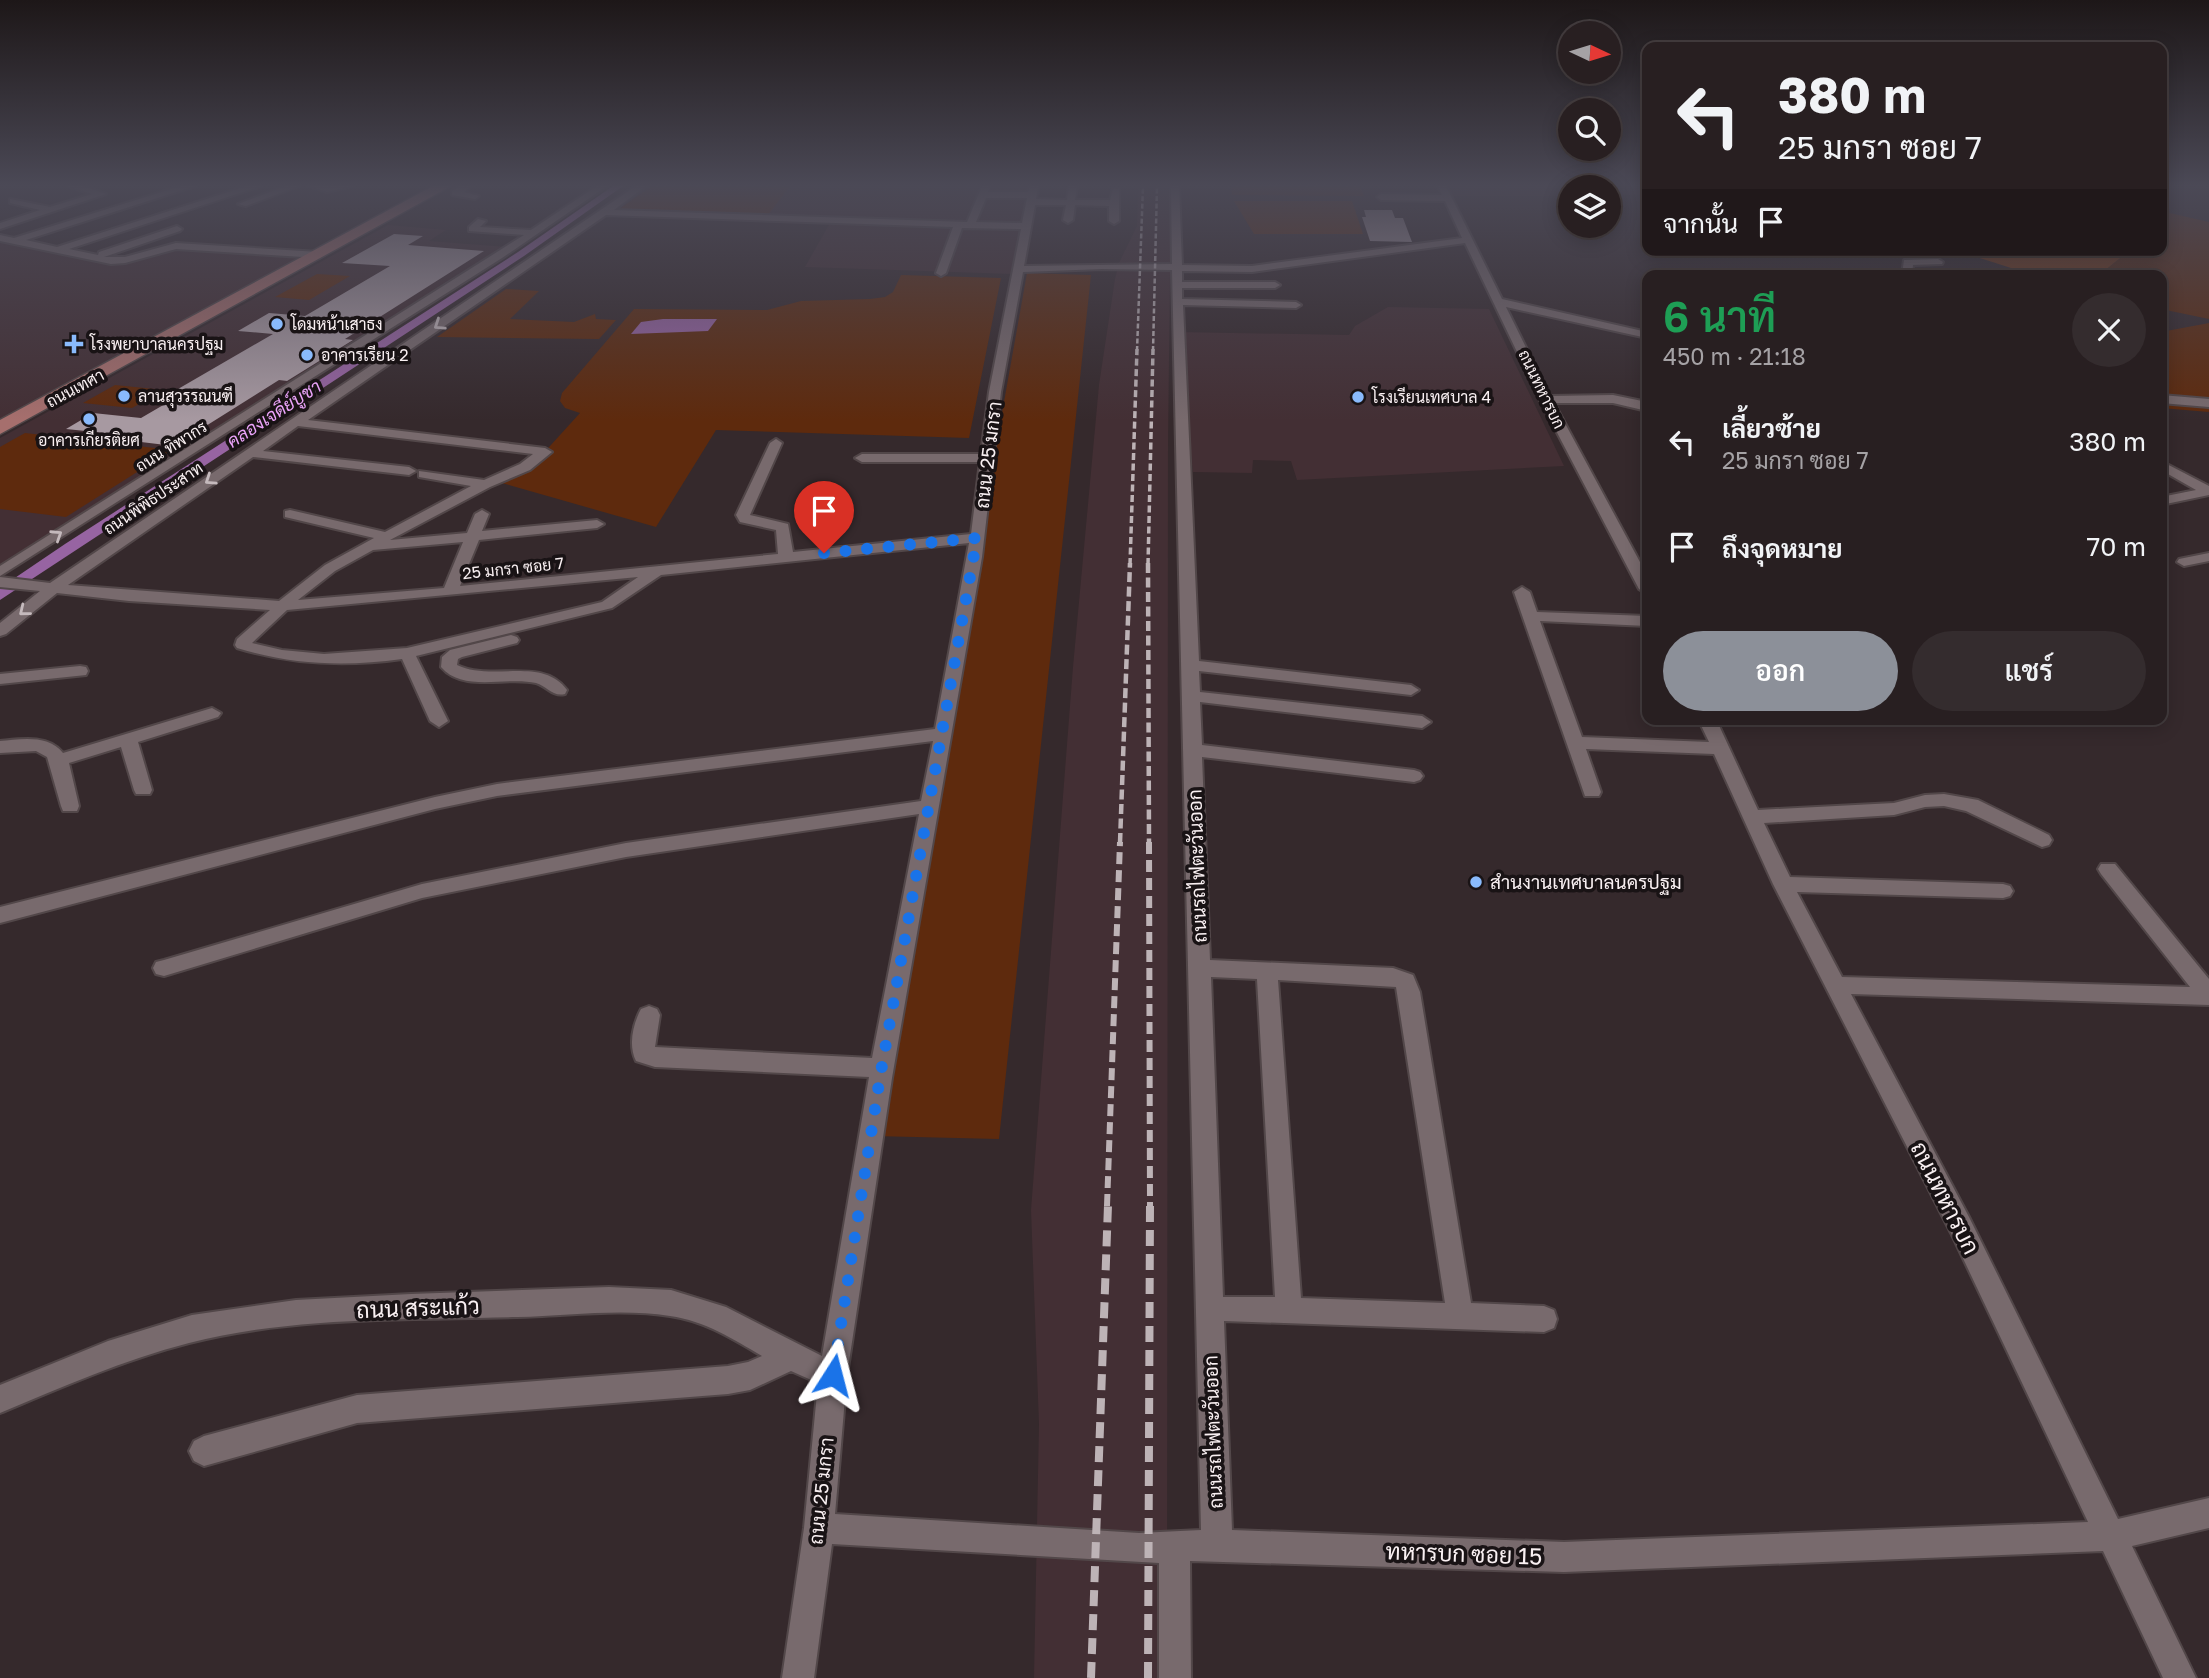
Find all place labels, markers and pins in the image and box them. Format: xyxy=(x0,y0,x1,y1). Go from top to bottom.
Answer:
place label: โดมหน้าเสาธง xyxy=(290,313,382,334)
marker: โดมหน้าเสาธง xyxy=(269,316,285,332)
place label: โรงพยาบาลนครปฐม xyxy=(89,333,223,355)
marker: โรงพยาบาลนครปฐม xyxy=(64,334,84,354)
place label: อาคารเรียน 2 xyxy=(321,344,409,365)
marker: อาคารเรียน 2 xyxy=(299,347,315,363)
place label: ลานสุวรรณนฑี xyxy=(138,385,233,408)
place label: โรงเรียนเทศบาล 4 xyxy=(1371,386,1491,407)
marker: ลานสุวรรณนฑี xyxy=(116,388,132,404)
marker: โรงเรียนเทศบาล 4 xyxy=(1350,389,1366,405)
marker: อาคารเกียรติยศ xyxy=(81,411,97,427)
place label: อาคารเกียรติยศ xyxy=(38,429,140,450)
pin xyxy=(794,481,854,553)
place label: สำนงานเทศบาลนครปฐม xyxy=(1490,870,1682,895)
marker: สำนงานเทศบาลนครปฐม xyxy=(1468,874,1484,890)

